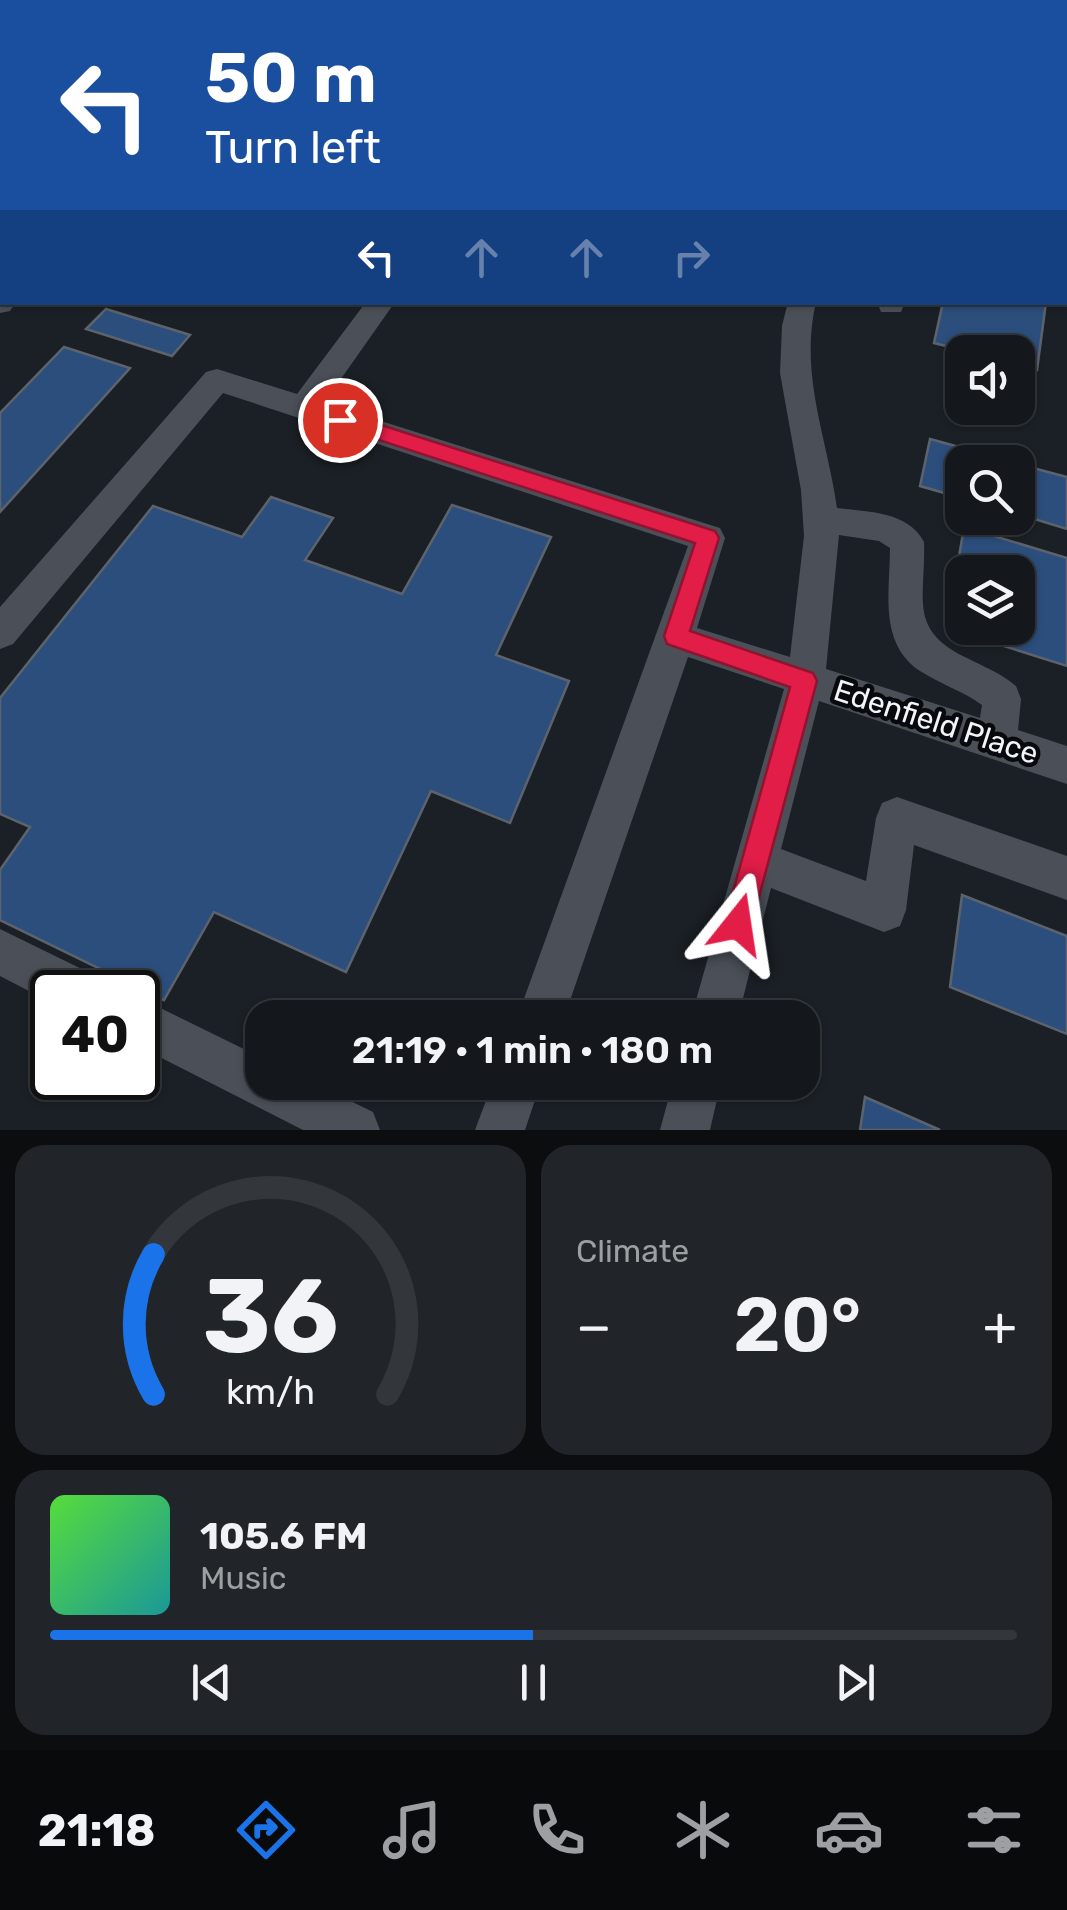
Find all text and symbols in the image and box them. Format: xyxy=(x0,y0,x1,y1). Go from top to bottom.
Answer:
text: 50 m xyxy=(205,37,377,120)
icon: left xyxy=(40,40,170,170)
text: Turn left xyxy=(205,121,381,174)
icon: left xyxy=(349,230,404,285)
icon: ahead xyxy=(454,230,509,285)
icon: ahead xyxy=(559,230,614,285)
icon: right xyxy=(664,230,719,285)
map controls xyxy=(945,335,1035,645)
button: sound xyxy=(945,335,1035,425)
pin xyxy=(298,378,383,463)
icon: arrive xyxy=(313,393,368,448)
button: search xyxy=(945,445,1035,535)
button: layers xyxy=(945,555,1035,645)
street label: Edenfield Place xyxy=(829,672,1043,772)
position arrow xyxy=(686,872,790,976)
speed limit sign: 40 xyxy=(30,970,160,1100)
text: 21:19 · 1 min · 180 m xyxy=(352,1027,713,1073)
text: Climate xyxy=(576,1232,689,1270)
text: 36 xyxy=(202,1255,339,1378)
text: 20° xyxy=(733,1281,861,1370)
text: − xyxy=(576,1294,612,1359)
text: + xyxy=(983,1294,1017,1359)
text: km/h xyxy=(226,1371,315,1413)
text: 105.6 FM xyxy=(200,1513,368,1559)
text: Music xyxy=(200,1559,286,1597)
icon: previous xyxy=(184,1655,239,1710)
icon: pause xyxy=(506,1655,561,1710)
icon: next xyxy=(828,1655,883,1710)
icon: directions xyxy=(231,1795,301,1865)
icon: music xyxy=(377,1795,447,1865)
icon: phone xyxy=(522,1795,592,1865)
icon: climate xyxy=(668,1795,738,1865)
icon: car xyxy=(814,1795,884,1865)
icon: filters xyxy=(959,1795,1029,1865)
text: 21:18 xyxy=(38,1804,155,1857)

